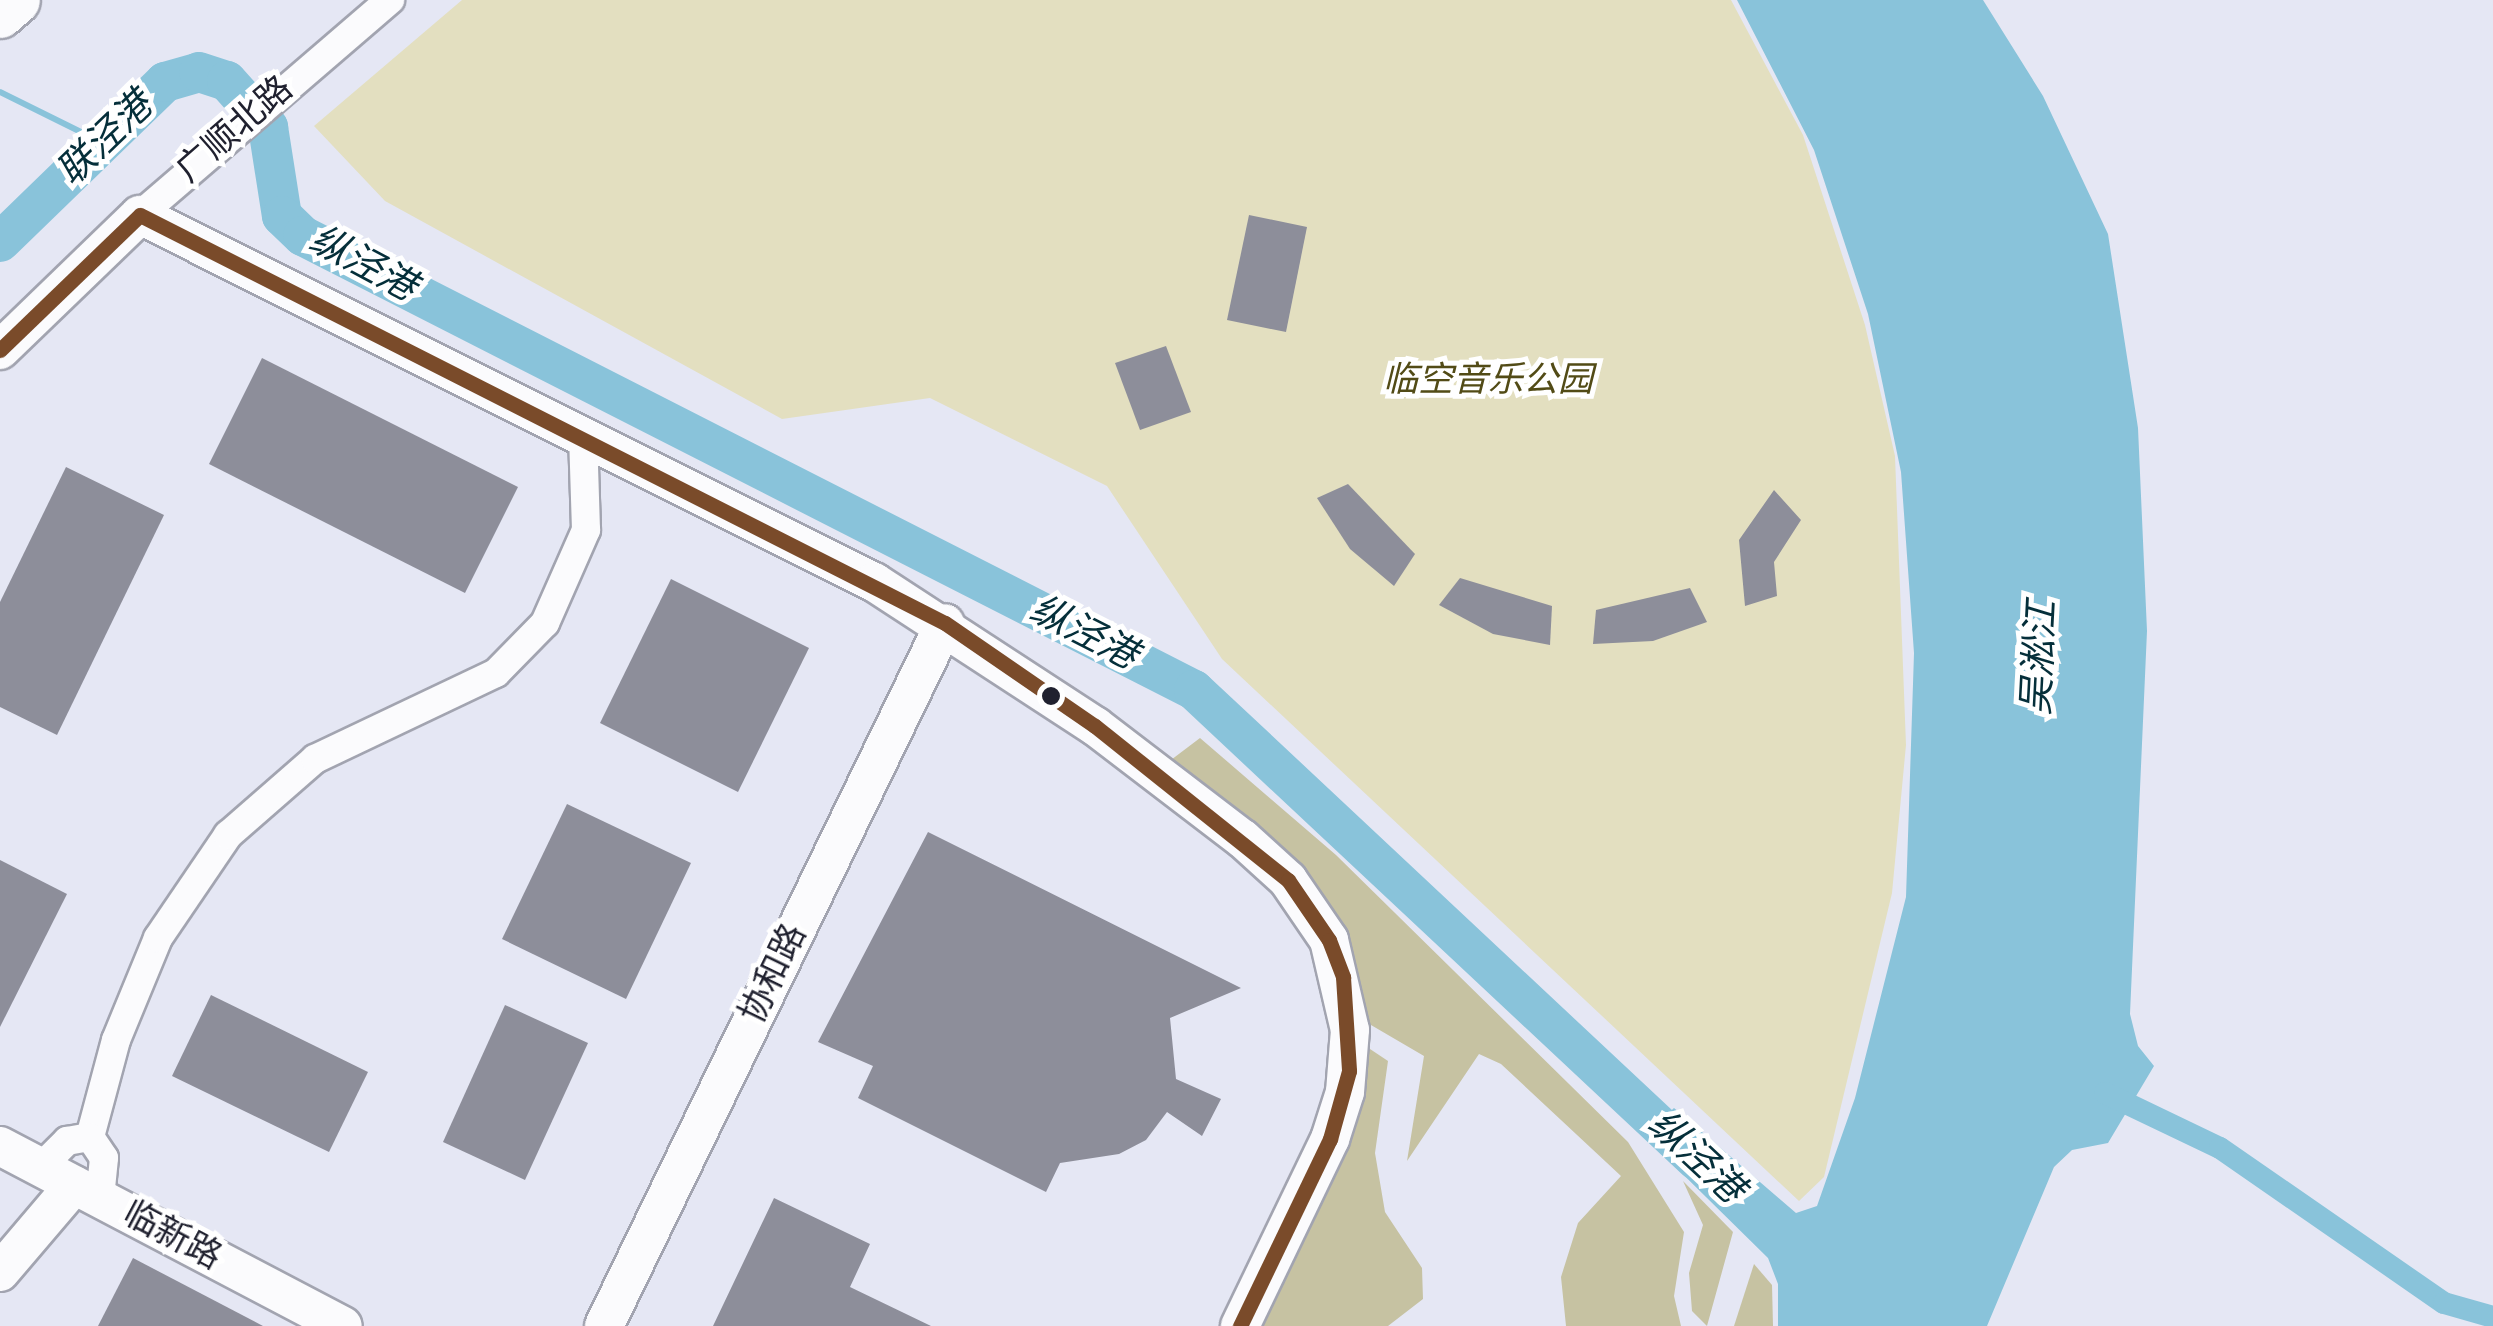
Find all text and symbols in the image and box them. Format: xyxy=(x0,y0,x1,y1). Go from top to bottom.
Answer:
street label: 广顺北路 xyxy=(168,68,302,192)
water label: 联泾港 xyxy=(49,84,163,196)
water label: 纵泾港 xyxy=(301,218,423,312)
park label: 临空音乐公园 xyxy=(1383,360,1593,402)
water label: 纵泾港 xyxy=(1022,588,1144,680)
water label: 吴淞江 xyxy=(2015,600,2067,716)
unlabelled marker xyxy=(1041,686,1061,706)
street label: 协和路 xyxy=(732,918,816,1030)
water label: 纵泾港 xyxy=(1638,1102,1752,1214)
street label: 临新路 xyxy=(116,1193,228,1279)

